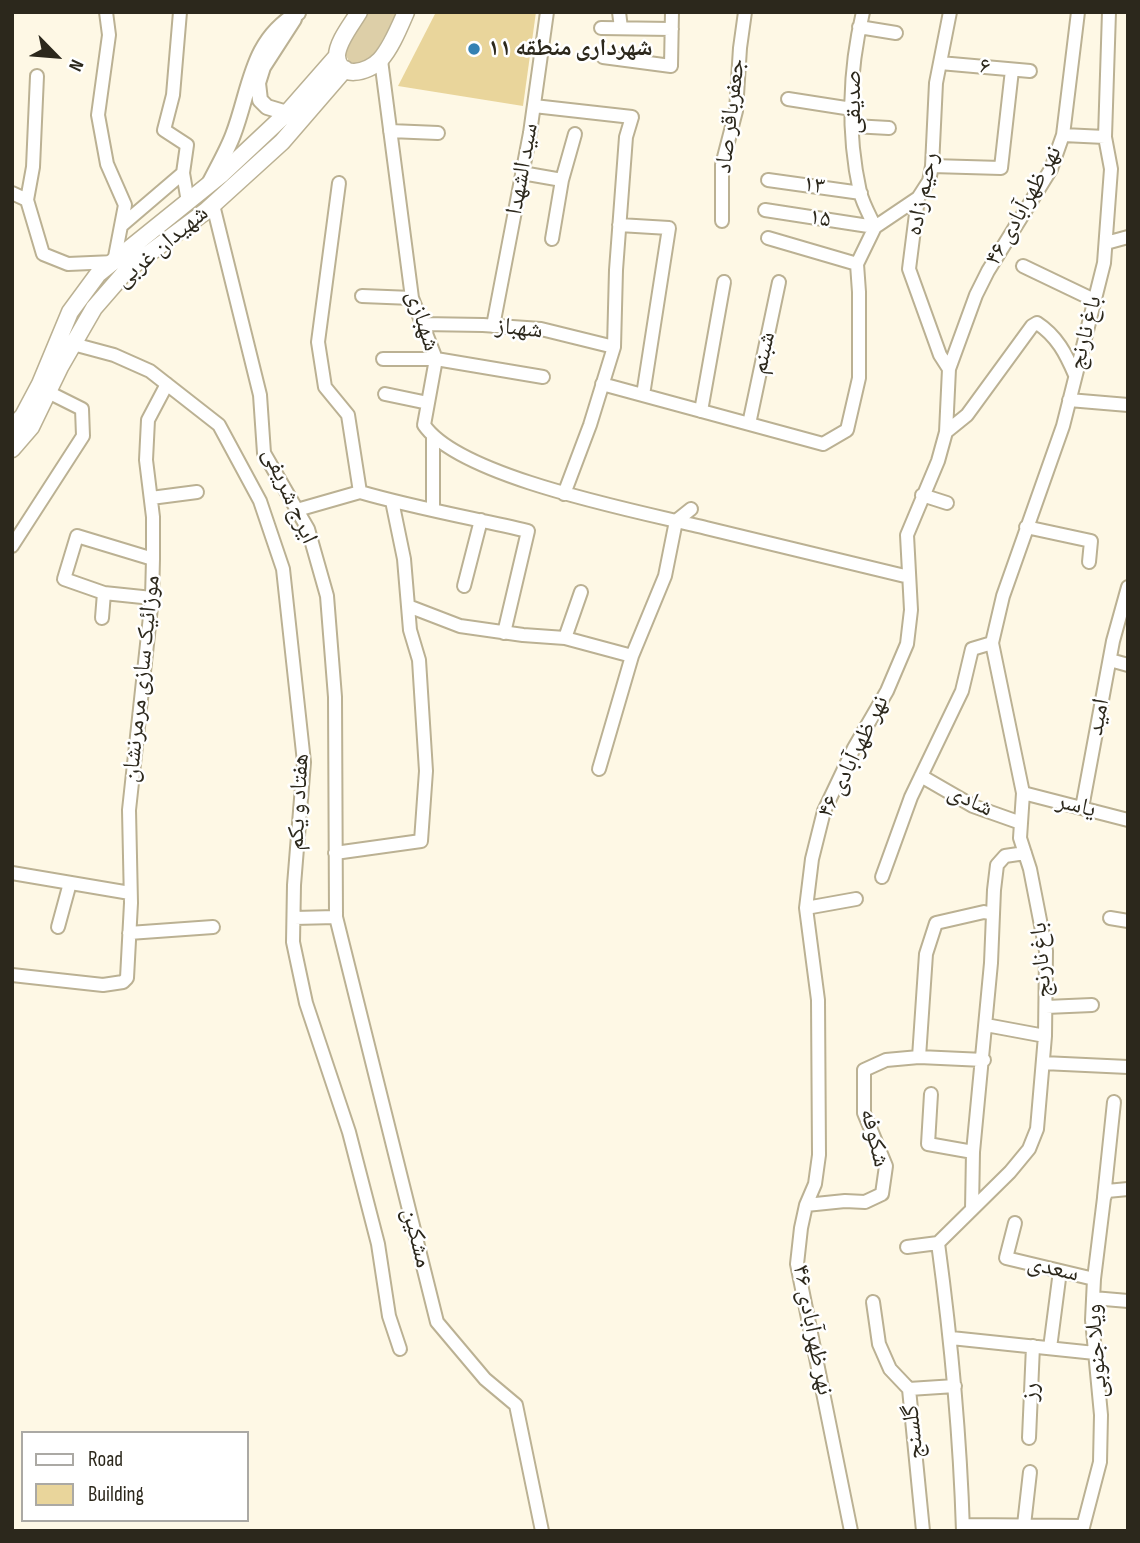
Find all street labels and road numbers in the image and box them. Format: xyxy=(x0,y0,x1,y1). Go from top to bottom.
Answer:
street label: ۶ xyxy=(978,52,992,82)
street label: جعفرباقر صاد xyxy=(710,57,752,175)
street label: صدیقی xyxy=(840,70,868,134)
street label: سید الشهدا xyxy=(501,121,545,217)
street label: نهر ظهرآبادی ۴۶ xyxy=(979,141,1069,271)
street label: رحیم زاده xyxy=(900,150,946,238)
street label: ۱۳ xyxy=(801,170,827,202)
street label: شهیدان غربی xyxy=(109,200,215,294)
street label: ۱۵ xyxy=(807,203,833,235)
street label: شهبازی xyxy=(399,287,445,355)
street label: باغ نارنج xyxy=(1063,293,1109,373)
street label: شهباز xyxy=(494,312,544,346)
street label: شبنم xyxy=(745,329,783,377)
street label: ایرج شریفی xyxy=(255,443,323,549)
street label: موزائیک سازی مرمرنشان xyxy=(117,574,167,784)
street label: نهر ظهرآبادی ۴۶ xyxy=(812,691,896,823)
street label: امید xyxy=(1081,696,1117,738)
street label: هفتاد و یکم xyxy=(282,753,316,851)
street label: شادی xyxy=(943,778,997,824)
street label: یاسر xyxy=(1053,787,1099,825)
street label: باغ نارنج xyxy=(1025,921,1059,999)
street label: شکوفه xyxy=(853,1106,895,1170)
street label: مشکین xyxy=(395,1205,437,1271)
street label: سعدی xyxy=(1024,1249,1082,1289)
street label: نهر ظهرآبادی ۴۶ xyxy=(785,1262,839,1398)
street label: ویلا جنوبی xyxy=(1079,1303,1115,1399)
street label: رز xyxy=(1016,1382,1046,1402)
street label: گلسنج xyxy=(897,1403,931,1461)

